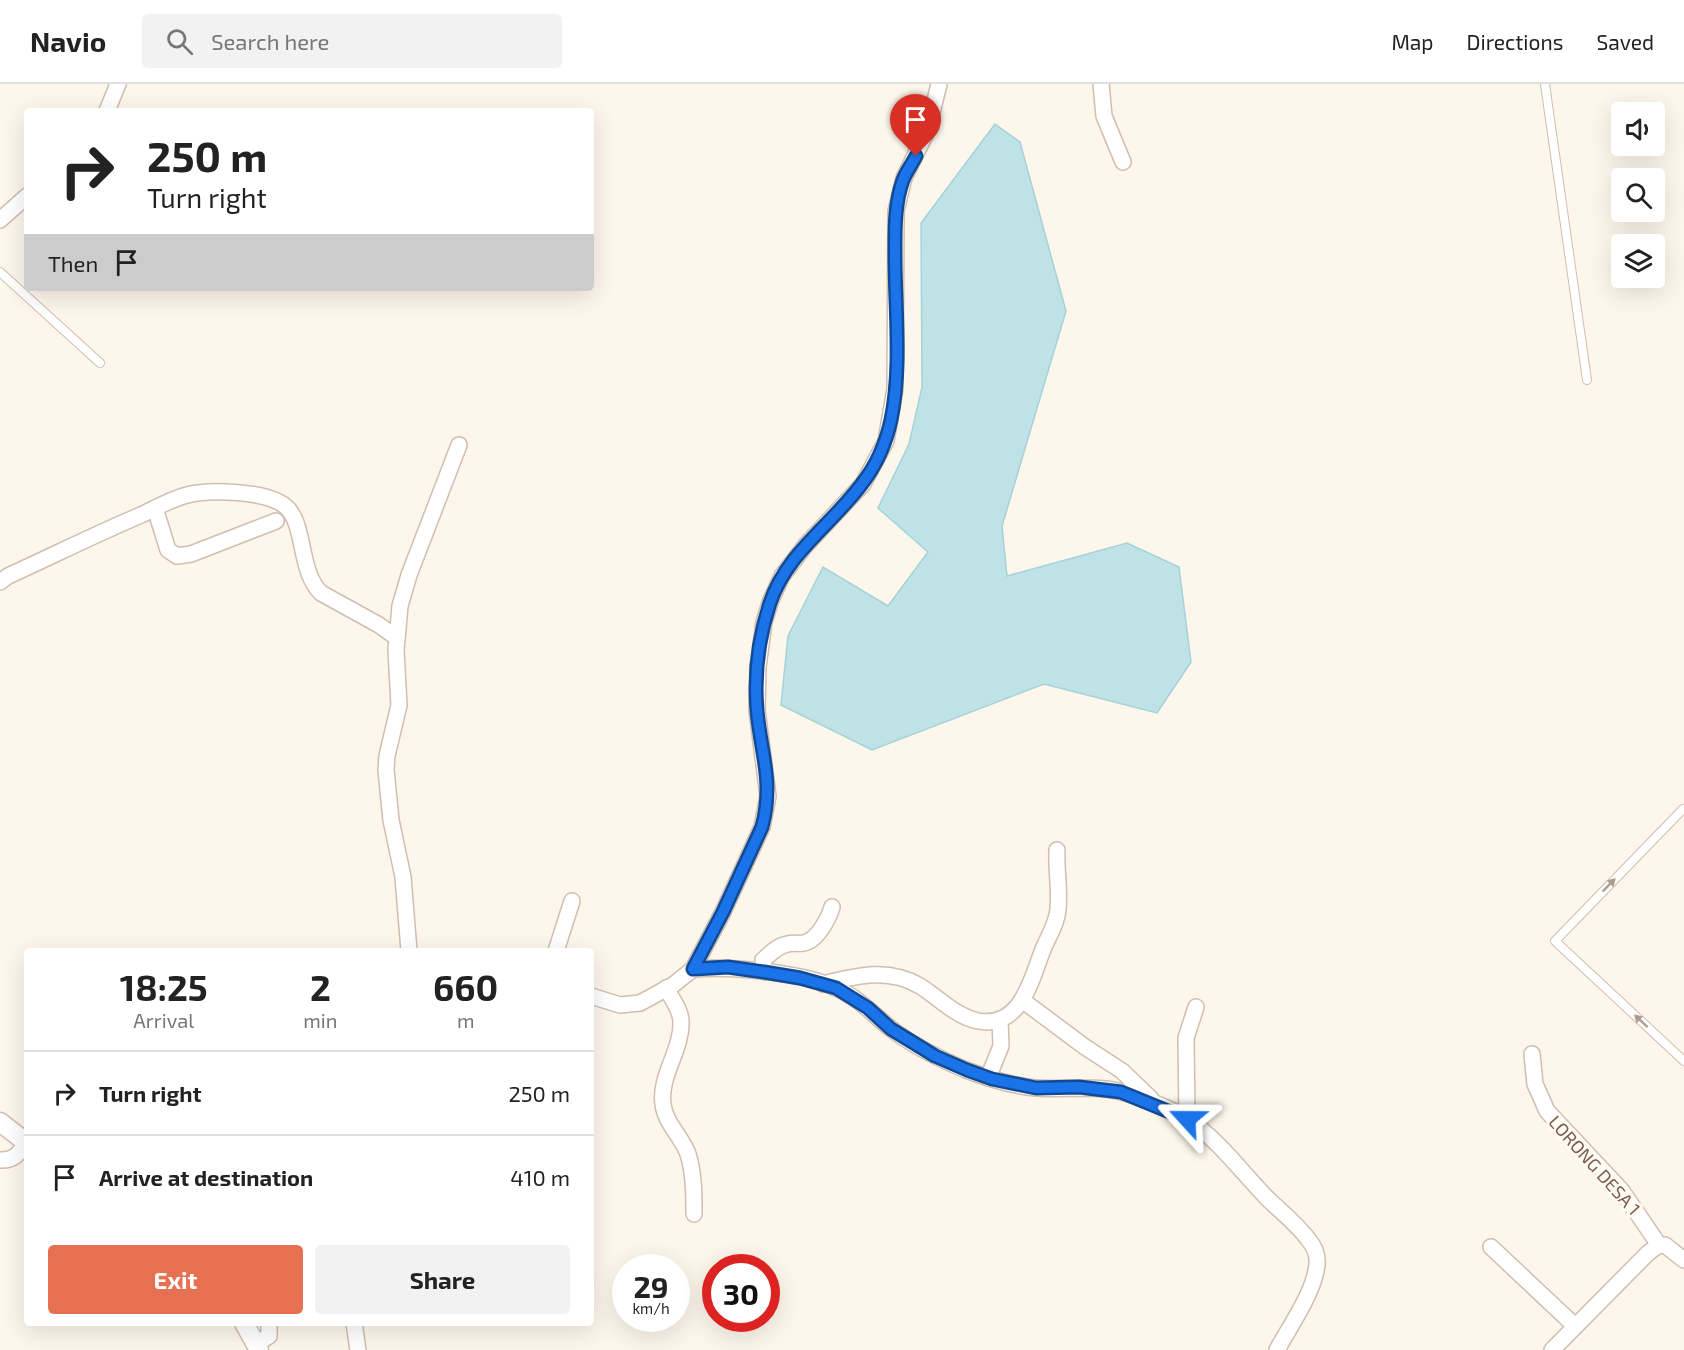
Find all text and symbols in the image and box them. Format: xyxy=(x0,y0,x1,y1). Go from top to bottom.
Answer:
search box xyxy=(142,14,562,68)
text: Navio xyxy=(30,24,106,58)
icon: search xyxy=(163,25,196,58)
text: Search here xyxy=(211,28,329,54)
text: Map xyxy=(1391,29,1434,54)
text: Directions xyxy=(1467,29,1563,54)
text: Saved xyxy=(1596,29,1654,54)
pin xyxy=(890,94,941,156)
map controls xyxy=(1611,102,1665,288)
button: sound xyxy=(1611,102,1665,156)
icon: arrive xyxy=(899,103,932,136)
text: 250 m xyxy=(147,130,267,180)
icon: right xyxy=(48,132,126,210)
button: search xyxy=(1611,168,1665,222)
text: Turn right xyxy=(147,181,267,213)
button: layers xyxy=(1611,234,1665,288)
icon: arrive xyxy=(110,246,143,279)
text: Then xyxy=(48,250,98,276)
one-way arrow xyxy=(1602,879,1616,893)
text: 18:25 xyxy=(120,965,208,1008)
text: 2 xyxy=(310,965,331,1008)
text: 660 xyxy=(433,965,498,1008)
text: Arrival xyxy=(133,1008,194,1032)
text: min xyxy=(303,1008,337,1032)
text: m xyxy=(457,1008,474,1032)
one-way arrow xyxy=(1634,1014,1649,1028)
icon: right xyxy=(48,1077,81,1110)
text: Turn right xyxy=(99,1080,201,1106)
text: 250 m xyxy=(508,1080,570,1106)
position arrow xyxy=(1155,1087,1219,1151)
street label: LORONG DESA 1 xyxy=(1545,1111,1645,1219)
icon: arrive xyxy=(48,1161,81,1194)
text: Arrive at destination xyxy=(99,1164,313,1190)
text: 410 m xyxy=(510,1164,570,1190)
button: Exit xyxy=(48,1245,303,1314)
button: Share xyxy=(315,1245,570,1314)
speed limit sign: 30 xyxy=(702,1254,780,1332)
text: 29 xyxy=(633,1268,669,1304)
text: km/h xyxy=(632,1299,670,1317)

